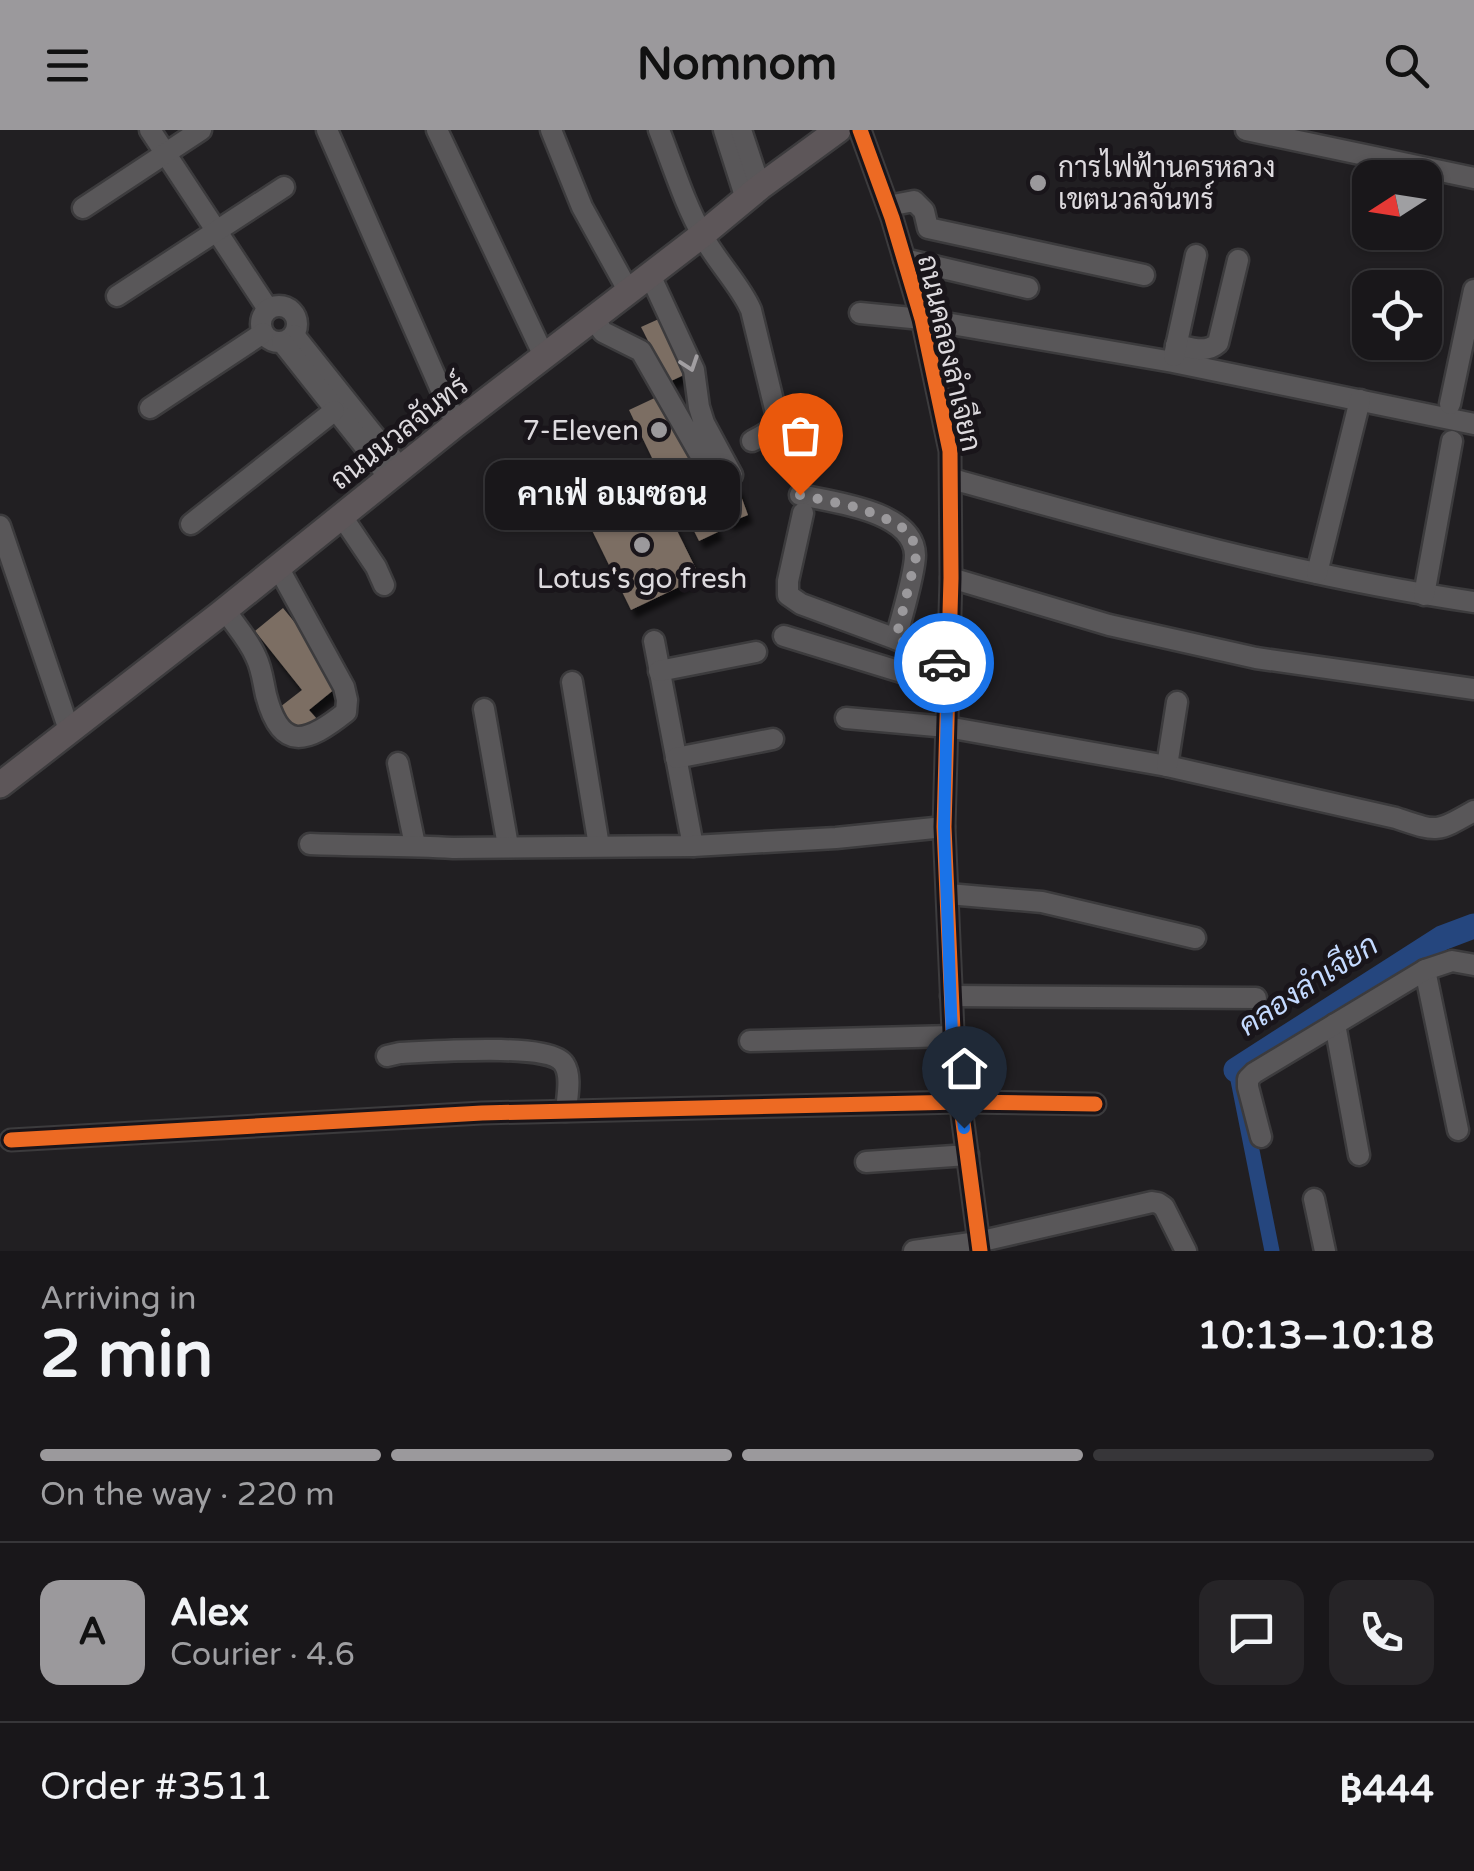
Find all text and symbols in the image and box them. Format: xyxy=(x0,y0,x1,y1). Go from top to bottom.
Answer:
icon: menu xyxy=(40,38,95,93)
text: Nomnom xyxy=(637,38,837,92)
icon: search xyxy=(1379,38,1434,93)
place label: การไฟฟ้านครหลวง เขตนวลจันทร์ xyxy=(1058,148,1275,217)
north arrow xyxy=(1352,160,1442,250)
map controls xyxy=(1352,160,1442,360)
marker: การไฟฟ้านครหลวง เขตนวลจันทร์ xyxy=(1027,172,1049,194)
street label: ถนนคลองลำเจียก xyxy=(910,251,990,455)
button: locate xyxy=(1352,270,1442,360)
one-way arrow xyxy=(679,354,699,371)
street label: ถนนนวลจันทร์ xyxy=(322,366,475,497)
pin xyxy=(758,393,843,496)
icon: bag xyxy=(773,408,828,463)
place label: 7-Eleven xyxy=(522,414,639,448)
marker: 7-Eleven xyxy=(648,419,670,441)
callout: คาเฟ่ อเมซอน xyxy=(485,460,740,530)
text: คาเฟ่ อเมซอน xyxy=(518,476,707,514)
marker: Lotus's go fresh xyxy=(631,534,653,556)
place label: Lotus's go fresh xyxy=(537,562,747,596)
courier xyxy=(894,613,994,713)
icon: car xyxy=(917,636,972,691)
water label: คลองลำเจียก xyxy=(1231,926,1385,1044)
pin xyxy=(922,1026,1007,1129)
icon: home xyxy=(937,1041,992,1096)
text: Arriving in xyxy=(40,1280,197,1318)
text: 10:13–10:18 xyxy=(1197,1313,1434,1359)
text: 2 min xyxy=(40,1316,213,1395)
text: On the way · 220 m xyxy=(40,1476,335,1514)
button: chat xyxy=(1199,1580,1304,1685)
button: phone xyxy=(1329,1580,1434,1685)
text: Alex xyxy=(170,1590,249,1636)
text: A xyxy=(78,1609,107,1655)
text: Courier · 4.6 xyxy=(170,1636,355,1674)
text: Order #3511 xyxy=(40,1764,273,1810)
text: ฿444 xyxy=(1339,1767,1434,1813)

